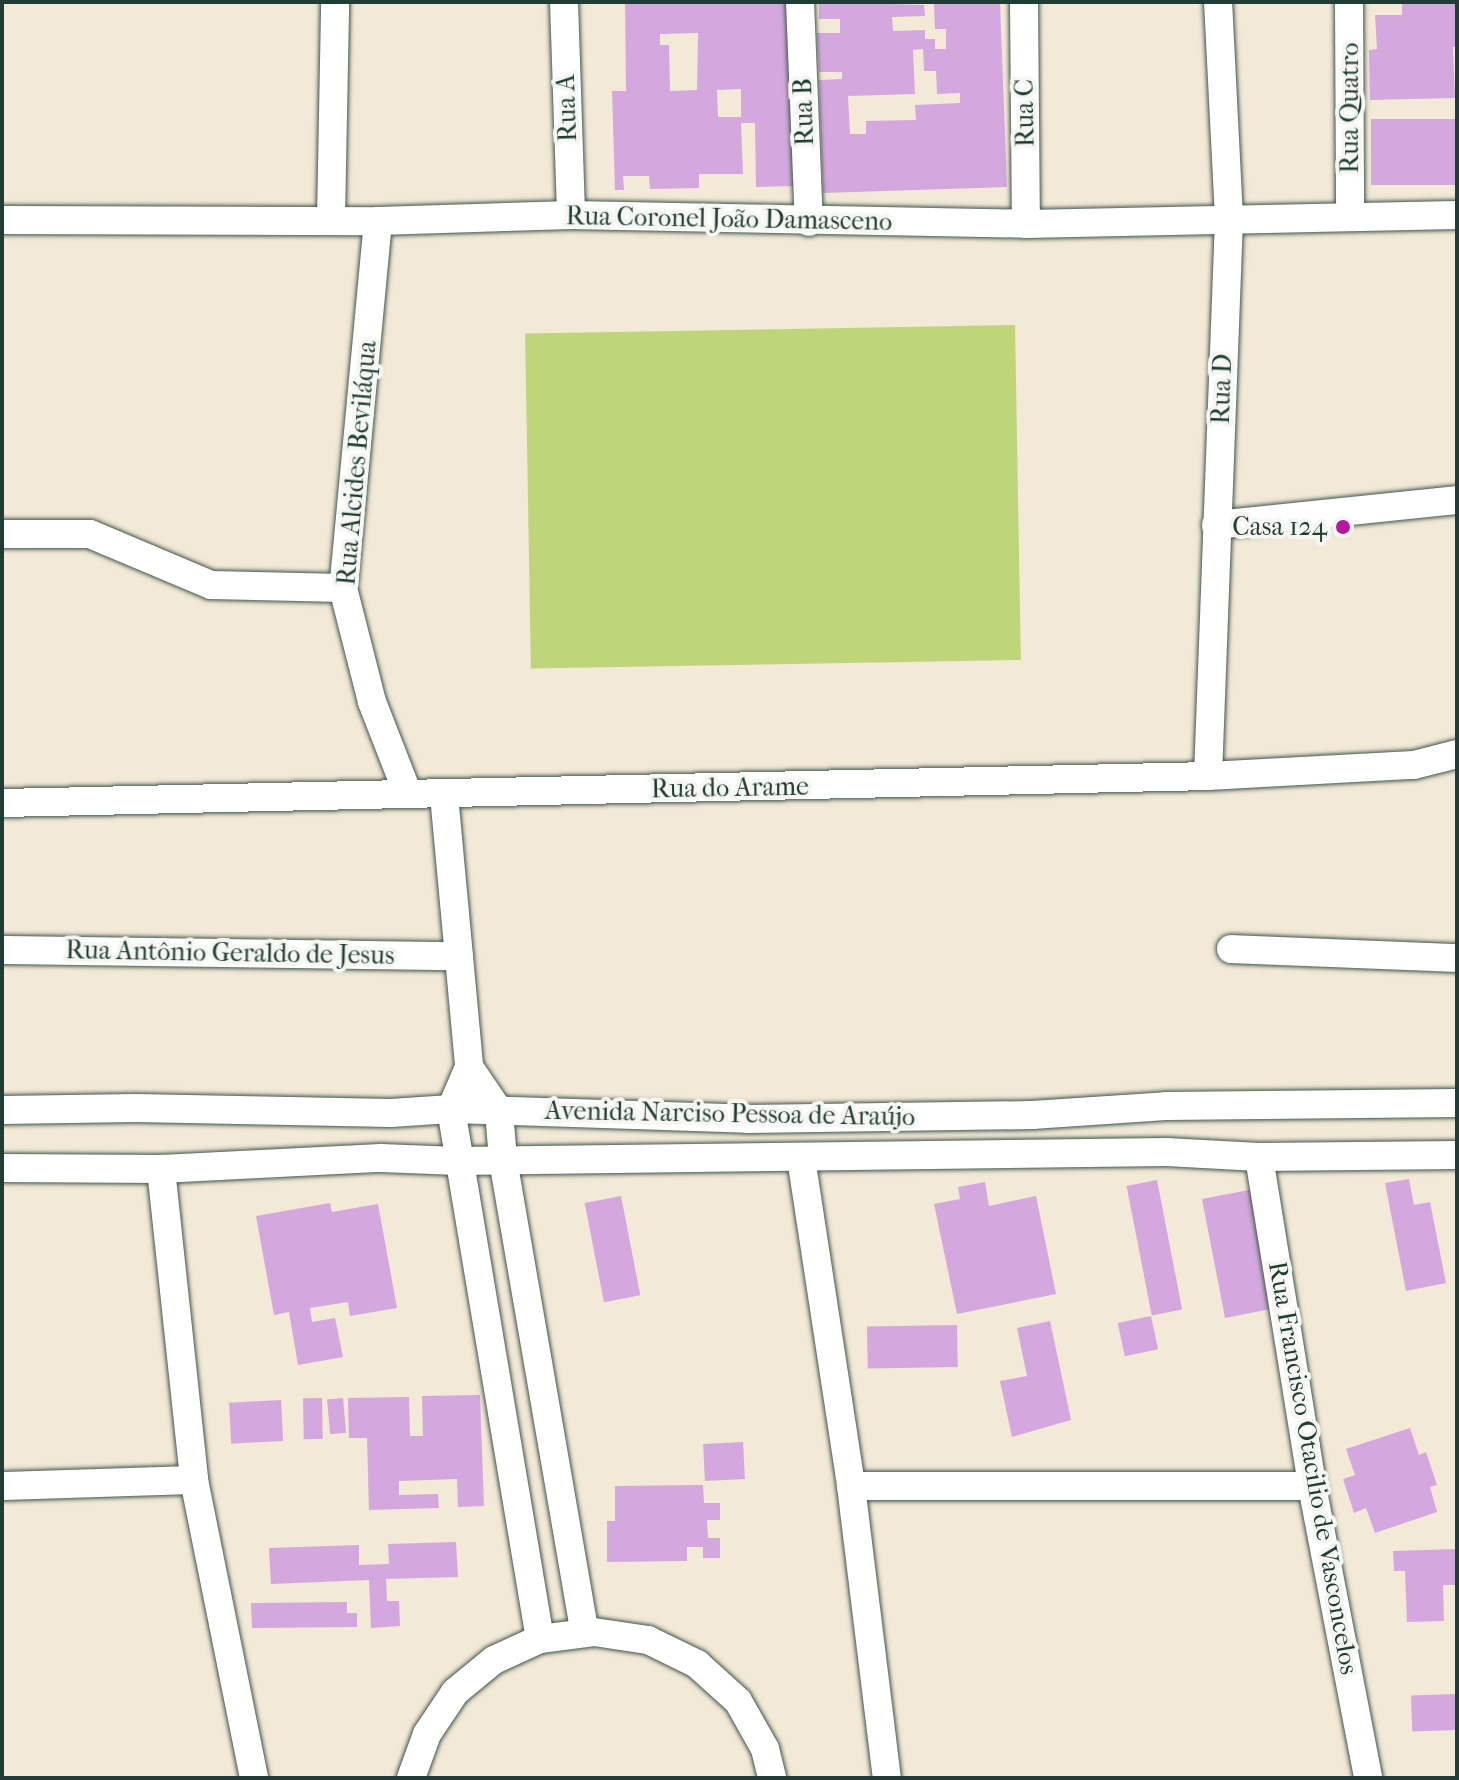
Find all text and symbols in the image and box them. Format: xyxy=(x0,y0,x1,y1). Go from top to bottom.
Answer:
street label: Rua Quatro xyxy=(1334,43,1366,173)
street label: Rua A xyxy=(550,74,584,142)
street label: Rua B xyxy=(787,78,821,146)
street label: Rua C xyxy=(1009,79,1041,147)
street label: Rua Coronel João Damasceno xyxy=(566,201,892,237)
street label: Rua Alcides Beviláqua xyxy=(331,339,383,587)
street label: Rua D xyxy=(1205,353,1239,425)
place label: Casa 124 xyxy=(1232,511,1327,543)
marker: Casa 124 xyxy=(1334,518,1352,536)
street label: Rua do Arame xyxy=(651,771,809,805)
street label: Rua Antônio Geraldo de Jesus xyxy=(65,935,395,971)
street label: Avenida Narciso Pessoa de Araújo xyxy=(544,1095,916,1133)
street label: Rua Francisco Otacilio de Vasconcelos xyxy=(1261,1259,1365,1677)

